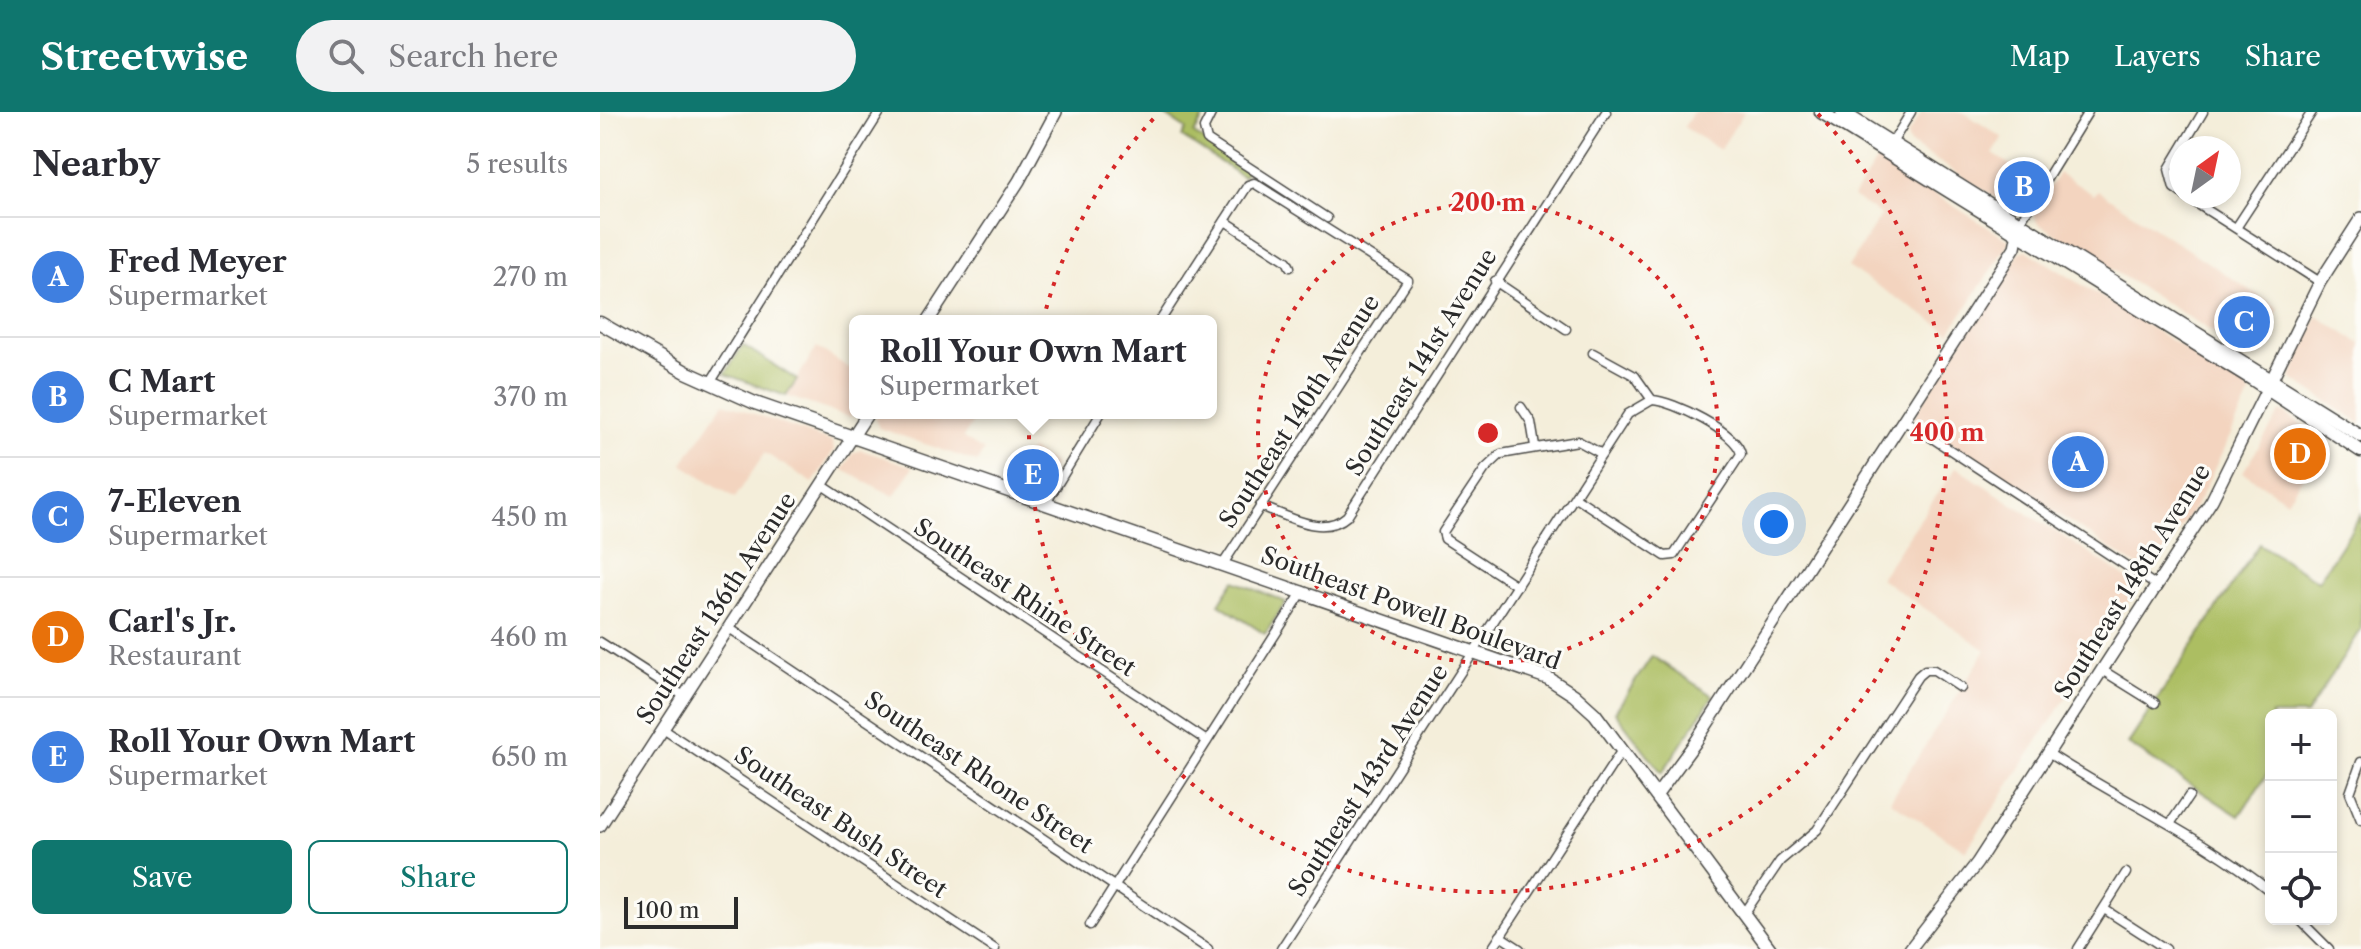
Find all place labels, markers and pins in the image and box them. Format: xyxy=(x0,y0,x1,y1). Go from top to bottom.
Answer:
pin: B xyxy=(1998,157,2050,217)
pin: C xyxy=(2218,292,2270,352)
centre of rings xyxy=(1474,419,1502,447)
pin: D xyxy=(2274,424,2326,484)
pin: A xyxy=(2052,432,2104,492)
pin: E xyxy=(1007,445,1059,505)

